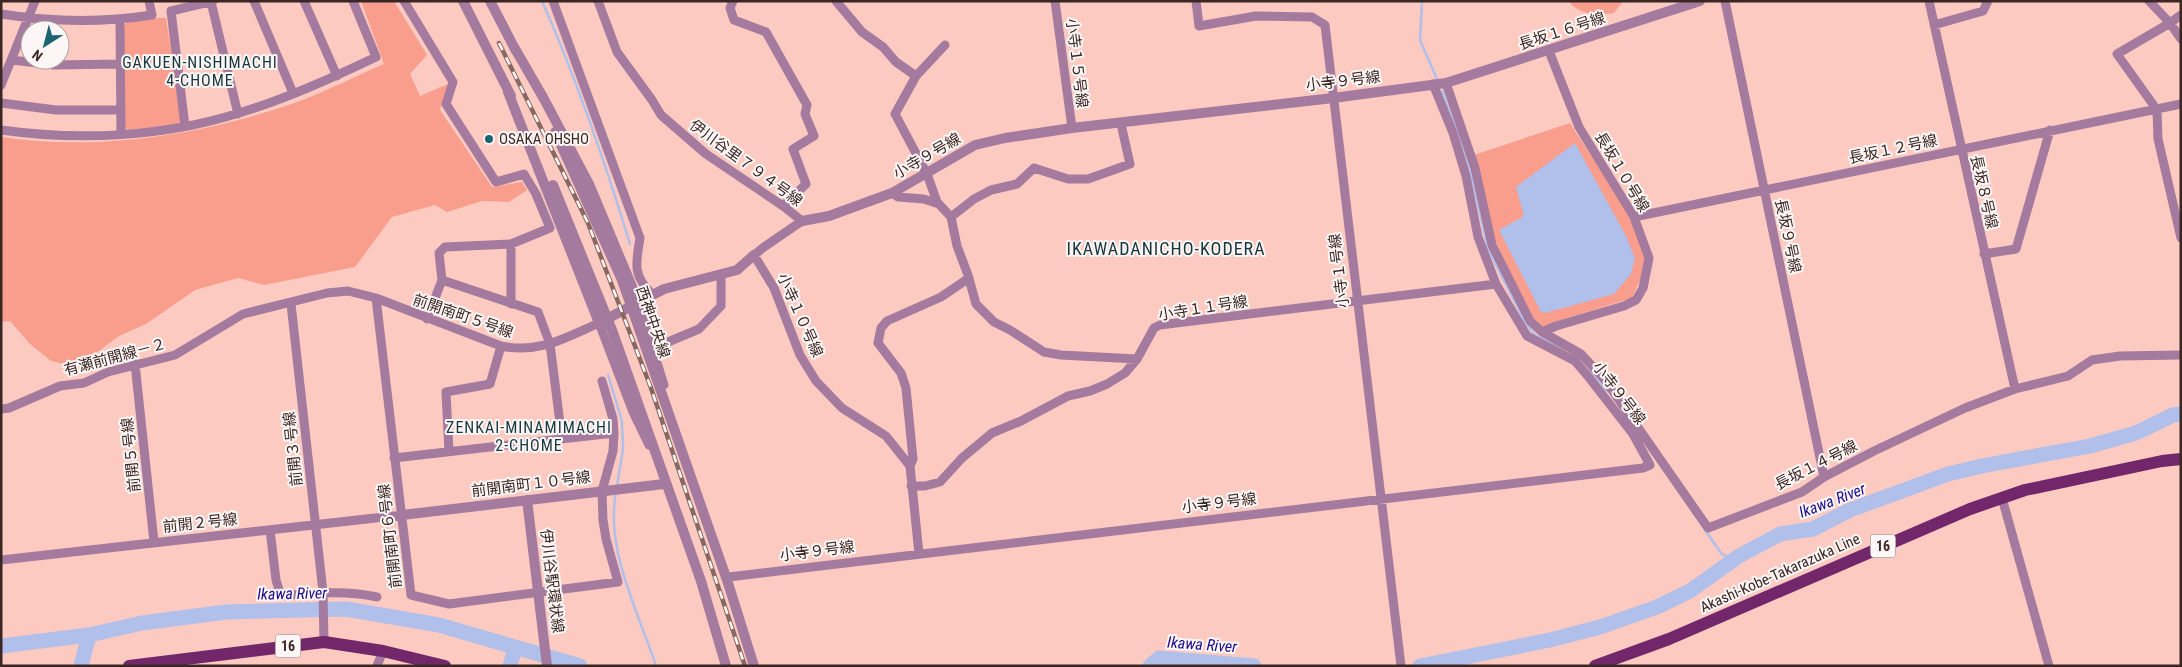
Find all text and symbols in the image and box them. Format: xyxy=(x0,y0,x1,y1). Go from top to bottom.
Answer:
street label: 長坂１６号線 xyxy=(1516,9,1608,53)
street label: 小寺１５号線 xyxy=(1063,17,1091,109)
north arrow xyxy=(20,20,70,70)
text: N xyxy=(29,47,46,65)
district label: GAKUEN-NISHIMACHI 4-CHOME xyxy=(122,53,278,90)
street label: 小寺９号線 xyxy=(1305,67,1381,95)
street label: 伊川谷里７９４号線 xyxy=(686,116,806,210)
street label: 小寺９号線 xyxy=(890,129,964,183)
street label: 長坂１０号線 xyxy=(1591,129,1653,215)
place label: OSAKA OHSHO xyxy=(499,130,589,148)
street label: 長坂１２号線 xyxy=(1847,131,1939,167)
marker: OSAKA OHSHO xyxy=(483,133,495,145)
street label: 長坂８号線 xyxy=(1967,153,2001,231)
street label: 長坂９号線 xyxy=(1771,197,1805,275)
street label: 小寺１号線 xyxy=(1325,233,1353,309)
district label: IKAWADANICHO-KODERA xyxy=(1066,238,1266,259)
street label: 小寺１０号線 xyxy=(773,270,827,360)
street label: 西神中央線 xyxy=(632,284,674,360)
street label: 前開南町５号線 xyxy=(410,290,516,342)
street label: 小寺１１号線 xyxy=(1157,292,1249,324)
street label: 有瀬前開線－２ xyxy=(62,335,168,379)
street label: 小寺９号線 xyxy=(1589,358,1649,428)
street label: 前開３号線 xyxy=(280,411,306,487)
street label: 前開５号線 xyxy=(118,417,144,493)
district label: ZENKAI-MINAMIMACHI 2-CHOME xyxy=(446,418,612,455)
street label: 長坂１４号線 xyxy=(1772,437,1860,493)
street label: 前開南町１０号線 xyxy=(470,468,592,500)
water label: Ikawa River xyxy=(1796,479,1869,522)
street label: 前開南町６号線 xyxy=(375,483,405,589)
street label: 小寺９号線 xyxy=(1181,489,1257,517)
street label: 前開２号線 xyxy=(162,510,238,536)
street label: 伊川谷駅環状線 xyxy=(537,528,567,634)
street label: Akashi-Kobe-Takarazuka Line xyxy=(1697,530,1863,616)
road number: 16 xyxy=(1870,534,1896,558)
street label: 小寺９号線 xyxy=(779,537,855,565)
water label: Ikawa River xyxy=(257,583,328,604)
water label: Ikawa River xyxy=(1166,633,1239,656)
road number: 16 xyxy=(276,634,300,658)

